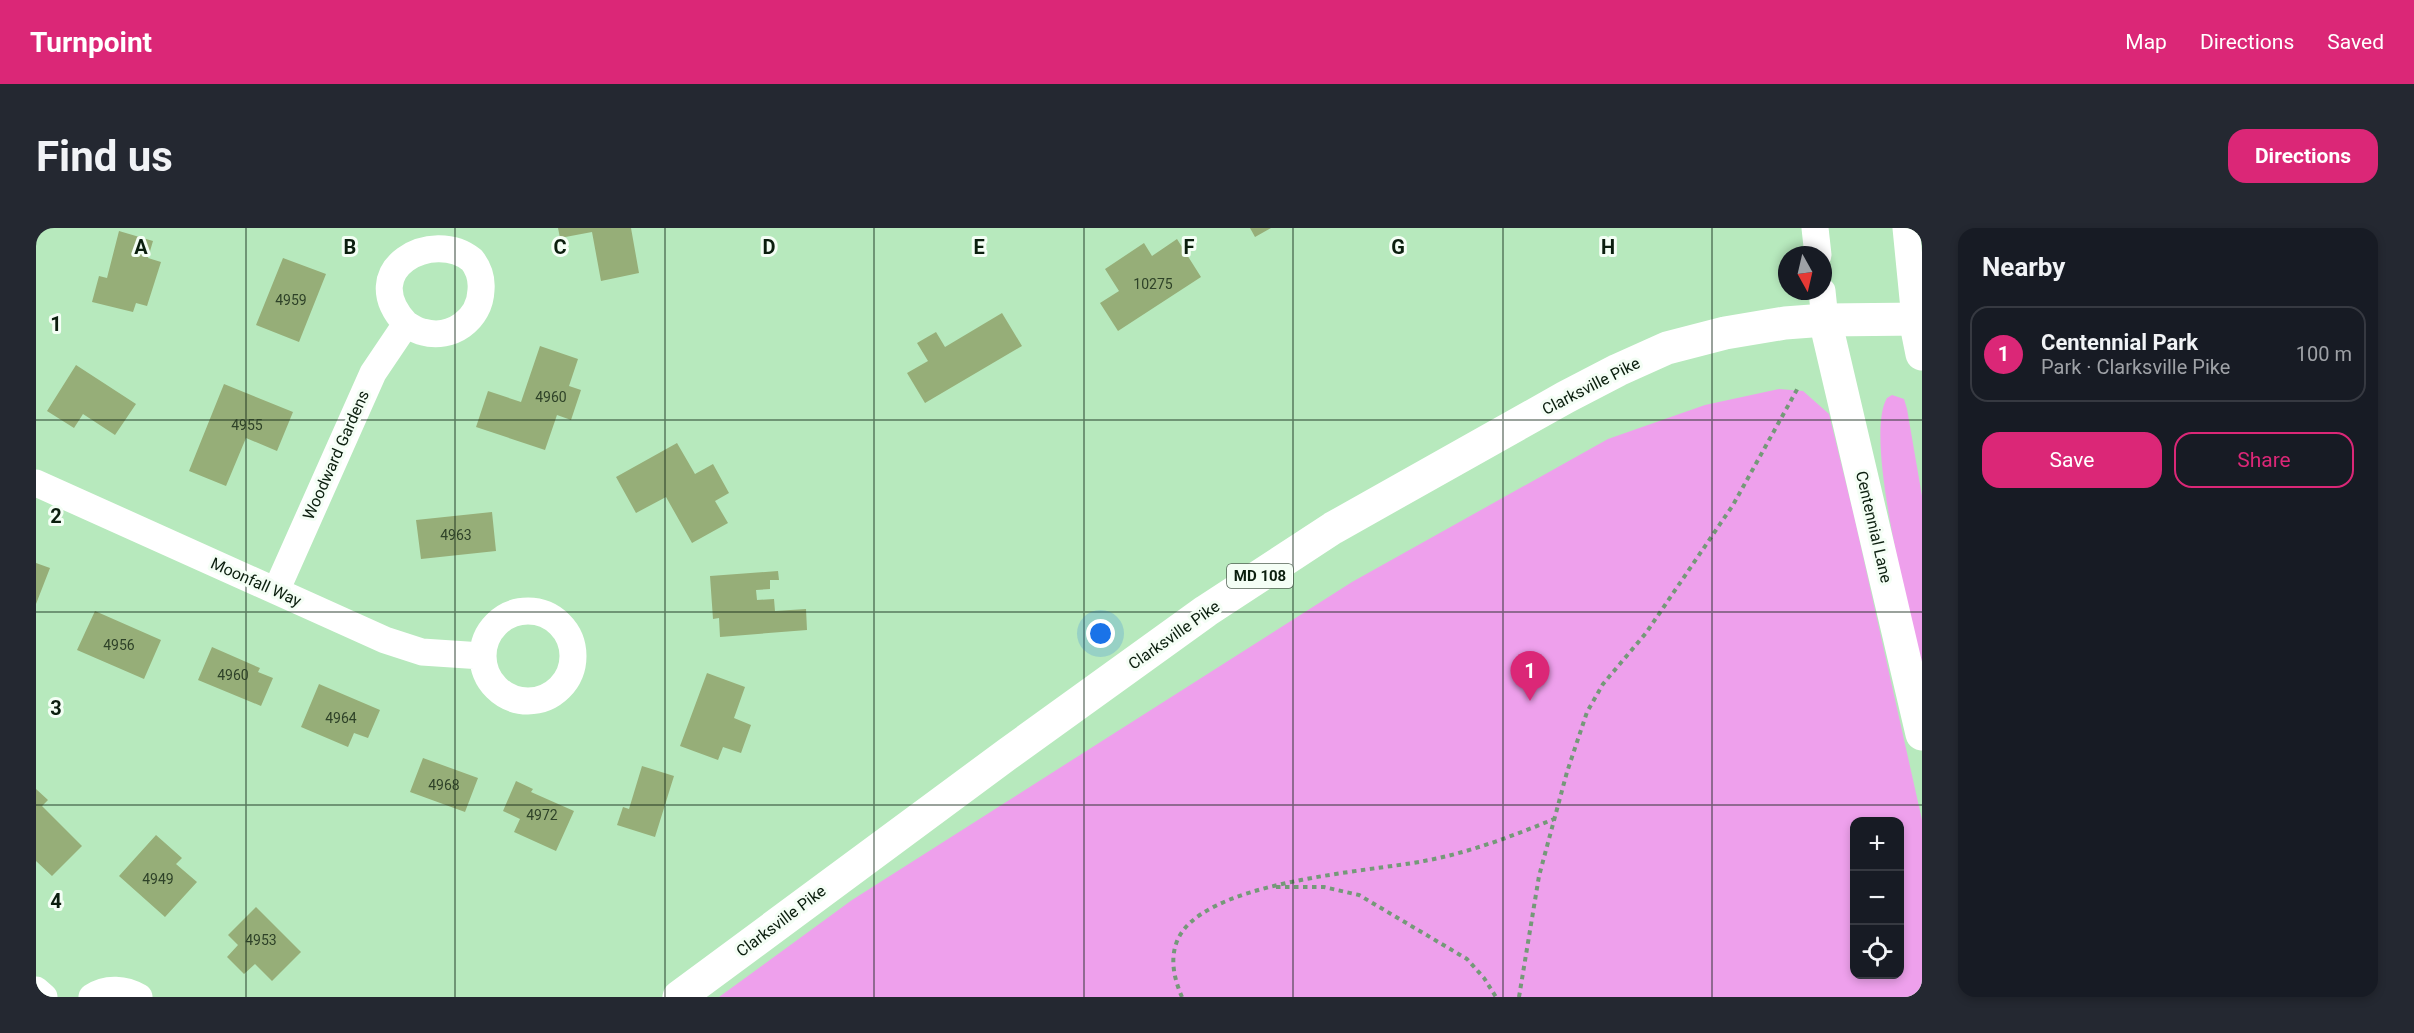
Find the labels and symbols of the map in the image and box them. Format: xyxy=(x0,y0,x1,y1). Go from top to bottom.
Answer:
text: A xyxy=(134,235,148,259)
text: B xyxy=(344,235,356,259)
text: C xyxy=(553,235,567,259)
text: D xyxy=(763,235,776,259)
text: E xyxy=(973,235,985,259)
text: F xyxy=(1184,235,1195,259)
text: G xyxy=(1391,235,1405,259)
text: H xyxy=(1601,235,1615,259)
north arrow xyxy=(1778,246,1832,300)
house number: 10275 xyxy=(1133,276,1173,292)
house number: 4959 xyxy=(275,292,307,308)
text: 1 xyxy=(50,312,62,336)
street label: Clarksville Pike xyxy=(1539,353,1643,419)
street label: Woodward Gardens xyxy=(299,387,373,523)
house number: 4960 xyxy=(535,389,567,405)
house number: 4955 xyxy=(231,417,263,433)
street label: Centennial Lane xyxy=(1852,469,1896,585)
text: 2 xyxy=(50,504,62,528)
house number: 4963 xyxy=(440,527,472,543)
street label: Moonfall Way xyxy=(208,554,305,611)
road number: MD 108 xyxy=(1227,564,1293,588)
street label: Clarksville Pike xyxy=(1125,597,1223,673)
your location xyxy=(1086,619,1115,648)
house number: 4956 xyxy=(103,637,135,653)
pin: 1 xyxy=(1510,652,1550,701)
house number: 4960 xyxy=(217,667,249,683)
text: 3 xyxy=(50,696,62,720)
house number: 4964 xyxy=(325,710,357,726)
house number: 4968 xyxy=(428,777,460,793)
house number: 4972 xyxy=(526,807,558,823)
house number: 4949 xyxy=(142,871,174,887)
street label: Clarksville Pike xyxy=(733,881,829,961)
text: 4 xyxy=(50,889,62,913)
house number: 4953 xyxy=(245,932,277,948)

